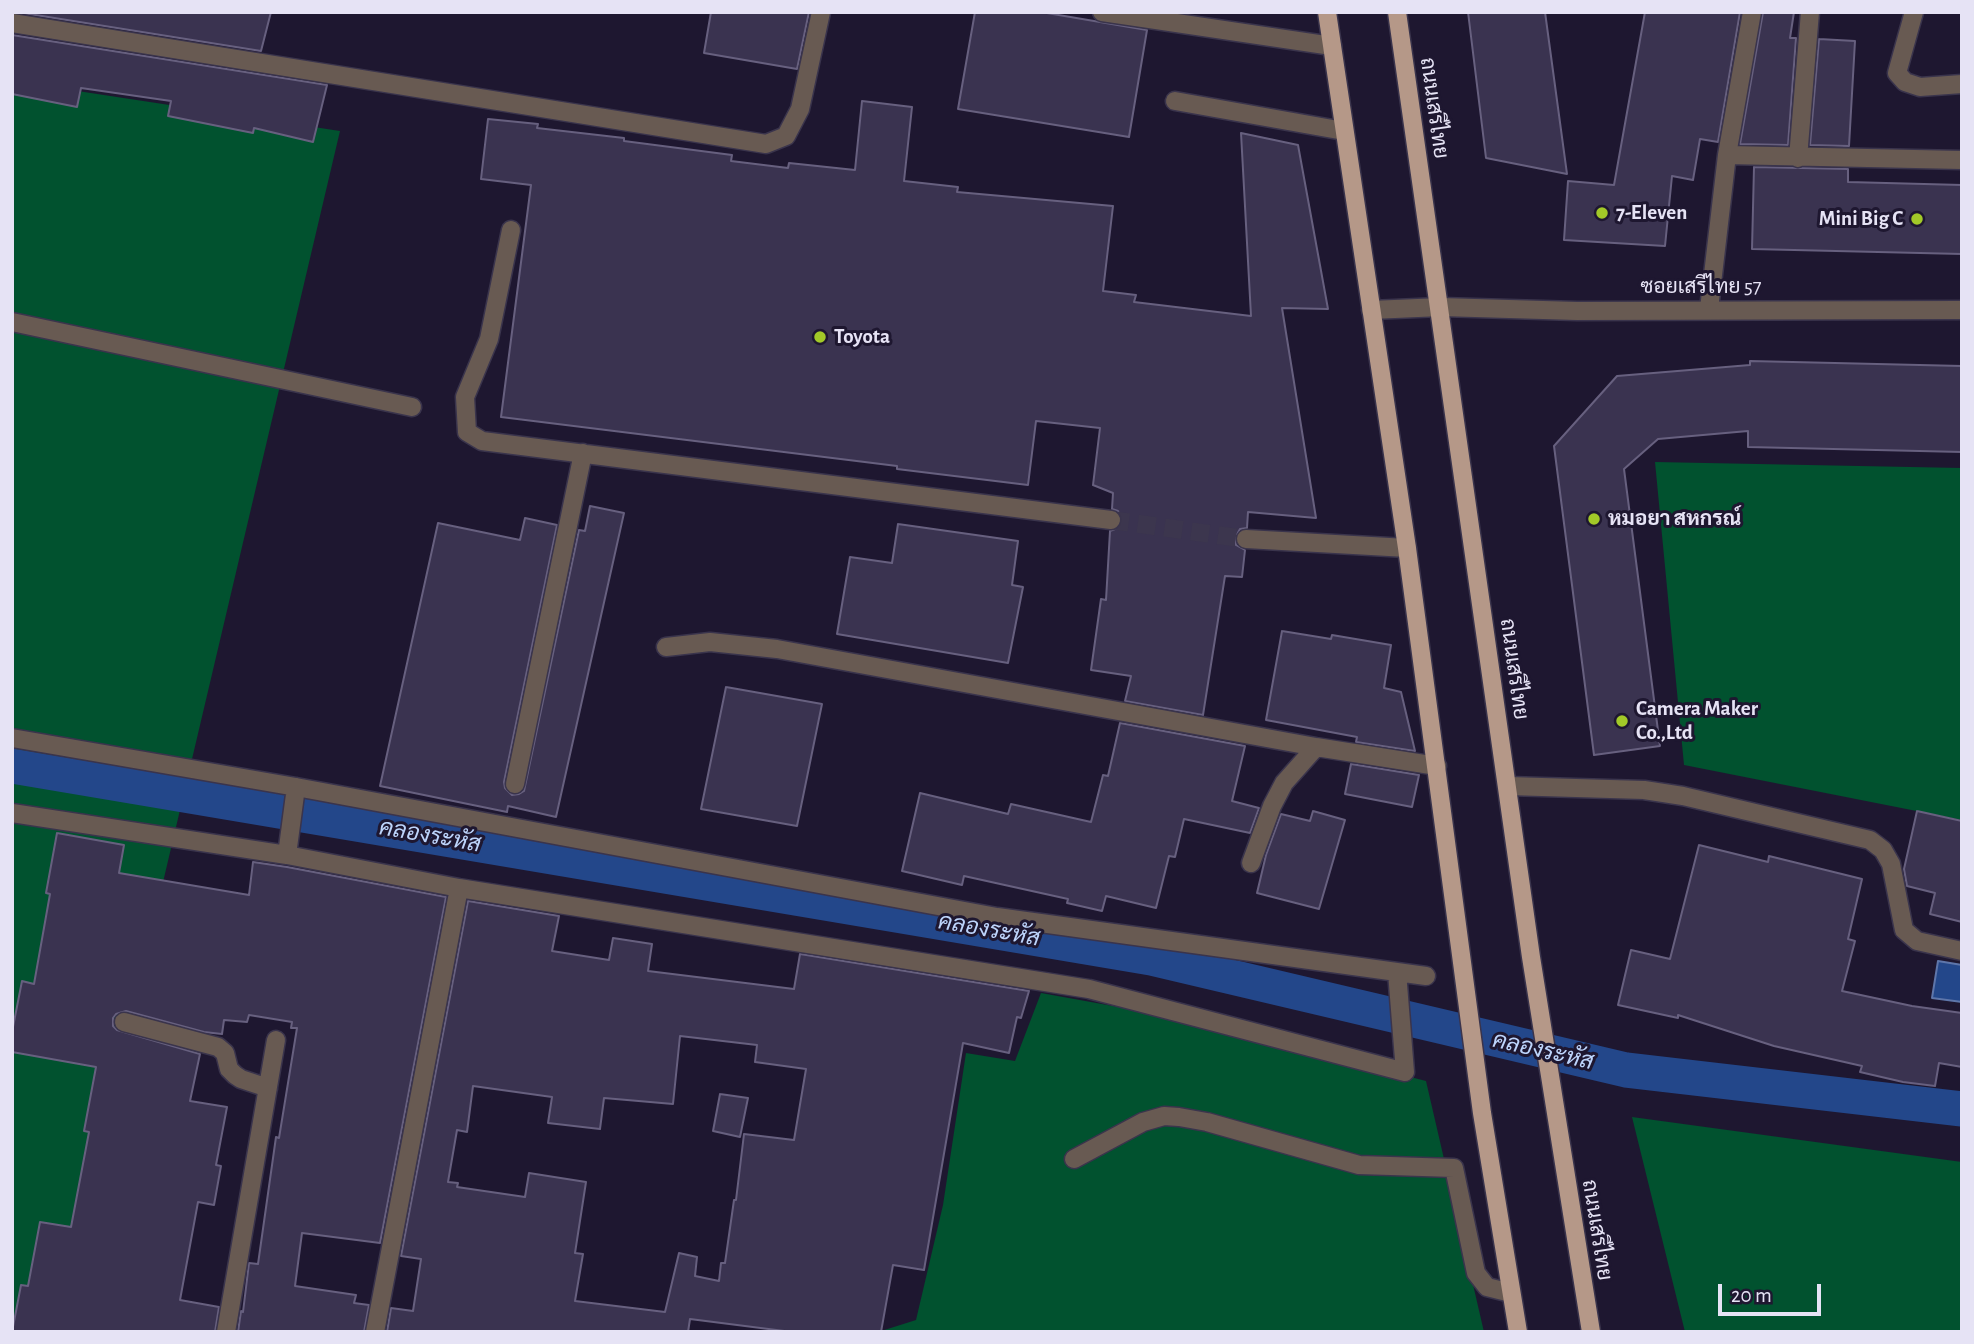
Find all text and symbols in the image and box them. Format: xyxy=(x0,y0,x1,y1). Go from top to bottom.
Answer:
street label: ถนนเสรีไทย xyxy=(1414,56,1454,160)
place label: 7-Eleven xyxy=(1616,200,1687,226)
marker: 7-Eleven xyxy=(1594,205,1610,221)
place label: Mini Big C xyxy=(1819,206,1903,232)
marker: Mini Big C xyxy=(1909,211,1925,227)
street label: ซอยเสรีไทย 57 xyxy=(1640,274,1762,300)
place label: Toyota xyxy=(834,324,890,350)
marker: Toyota xyxy=(812,329,828,345)
place label: หมอยา สหกรณ์ xyxy=(1608,506,1741,532)
marker: หมอยา สหกรณ์ xyxy=(1586,511,1602,527)
street label: ถนนเสรีไทย xyxy=(1494,617,1534,721)
place label: Camera Maker Co.,Ltd xyxy=(1636,696,1758,746)
marker: Camera Maker Co.,Ltd xyxy=(1614,713,1630,729)
water label: คลองระหัส xyxy=(377,814,483,858)
water label: คลองระหัส xyxy=(936,908,1042,952)
water label: คลองระหัส xyxy=(1490,1026,1596,1076)
street label: ถนนเสรีไทย xyxy=(1577,1178,1617,1282)
scale bar xyxy=(1722,1270,1825,1314)
text: 20 m xyxy=(1731,1285,1772,1306)

